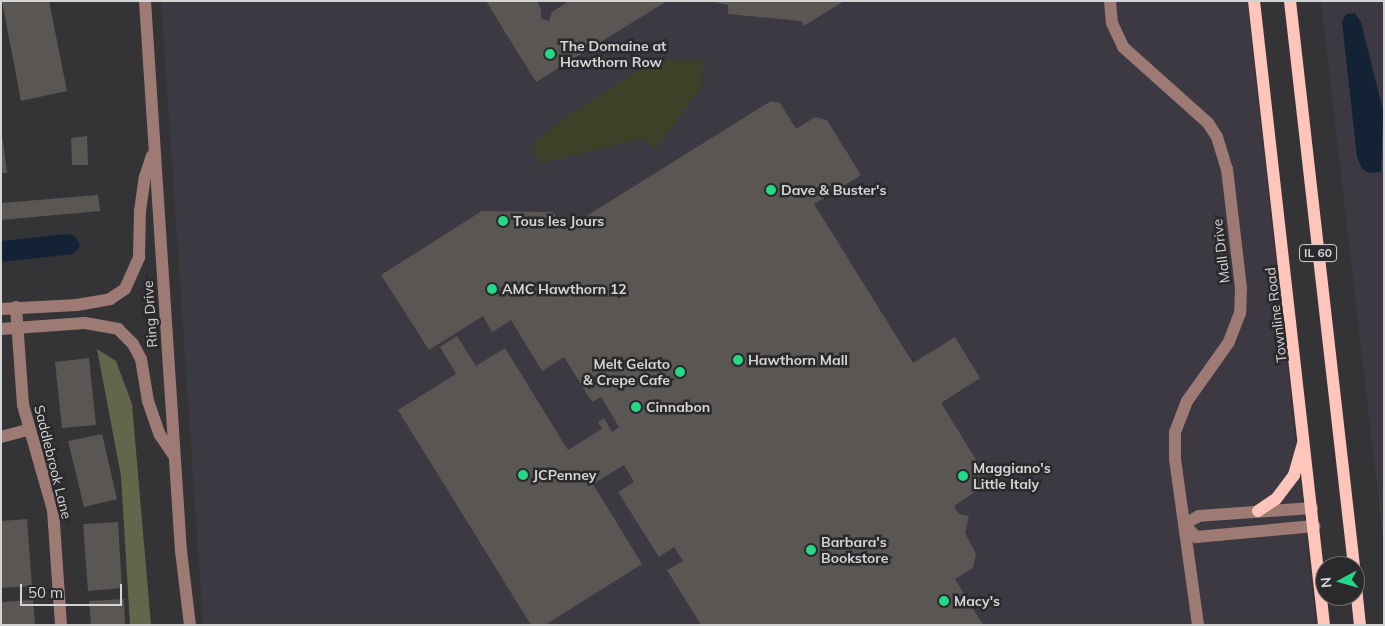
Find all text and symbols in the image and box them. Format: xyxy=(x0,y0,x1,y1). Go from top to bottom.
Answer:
place label: The Domaine at Hawthorn Row xyxy=(560,38,666,70)
marker: The Domaine at Hawthorn Row xyxy=(544,48,556,60)
place label: Dave & Buster's xyxy=(781,182,887,198)
marker: Dave & Buster's xyxy=(765,184,777,196)
place label: Tous les Jours xyxy=(513,213,604,229)
marker: Tous les Jours xyxy=(497,215,509,227)
street label: Mall Drive xyxy=(1209,218,1233,284)
road number: IL 60 xyxy=(1298,244,1338,262)
street label: Townline Road xyxy=(1262,266,1290,364)
street label: Ring Drive xyxy=(139,280,161,348)
place label: AMC Hawthorn 12 xyxy=(502,281,627,297)
marker: AMC Hawthorn 12 xyxy=(486,283,498,295)
place label: Hawthorn Mall xyxy=(748,352,848,368)
marker: Hawthorn Mall xyxy=(732,354,744,366)
place label: Melt Gelato & Crepe Cafe xyxy=(583,356,670,388)
marker: Melt Gelato & Crepe Cafe xyxy=(674,366,686,378)
place label: Cinnabon xyxy=(646,399,710,415)
marker: Cinnabon xyxy=(630,401,642,413)
street label: Saddlebrook Lane xyxy=(31,403,75,521)
place label: Maggiano's Little Italy xyxy=(973,460,1051,492)
place label: JCPenney xyxy=(533,467,596,483)
marker: JCPenney xyxy=(517,469,529,481)
marker: Maggiano's Little Italy xyxy=(957,470,969,482)
place label: Barbara's Bookstore xyxy=(821,534,888,566)
marker: Barbara's Bookstore xyxy=(805,544,817,556)
north arrow xyxy=(1315,556,1365,606)
scale bar xyxy=(22,574,125,606)
text: N xyxy=(1317,576,1336,589)
text: 50 m xyxy=(28,583,63,602)
place label: Macy's xyxy=(954,593,1000,609)
marker: Macy's xyxy=(938,595,950,607)

